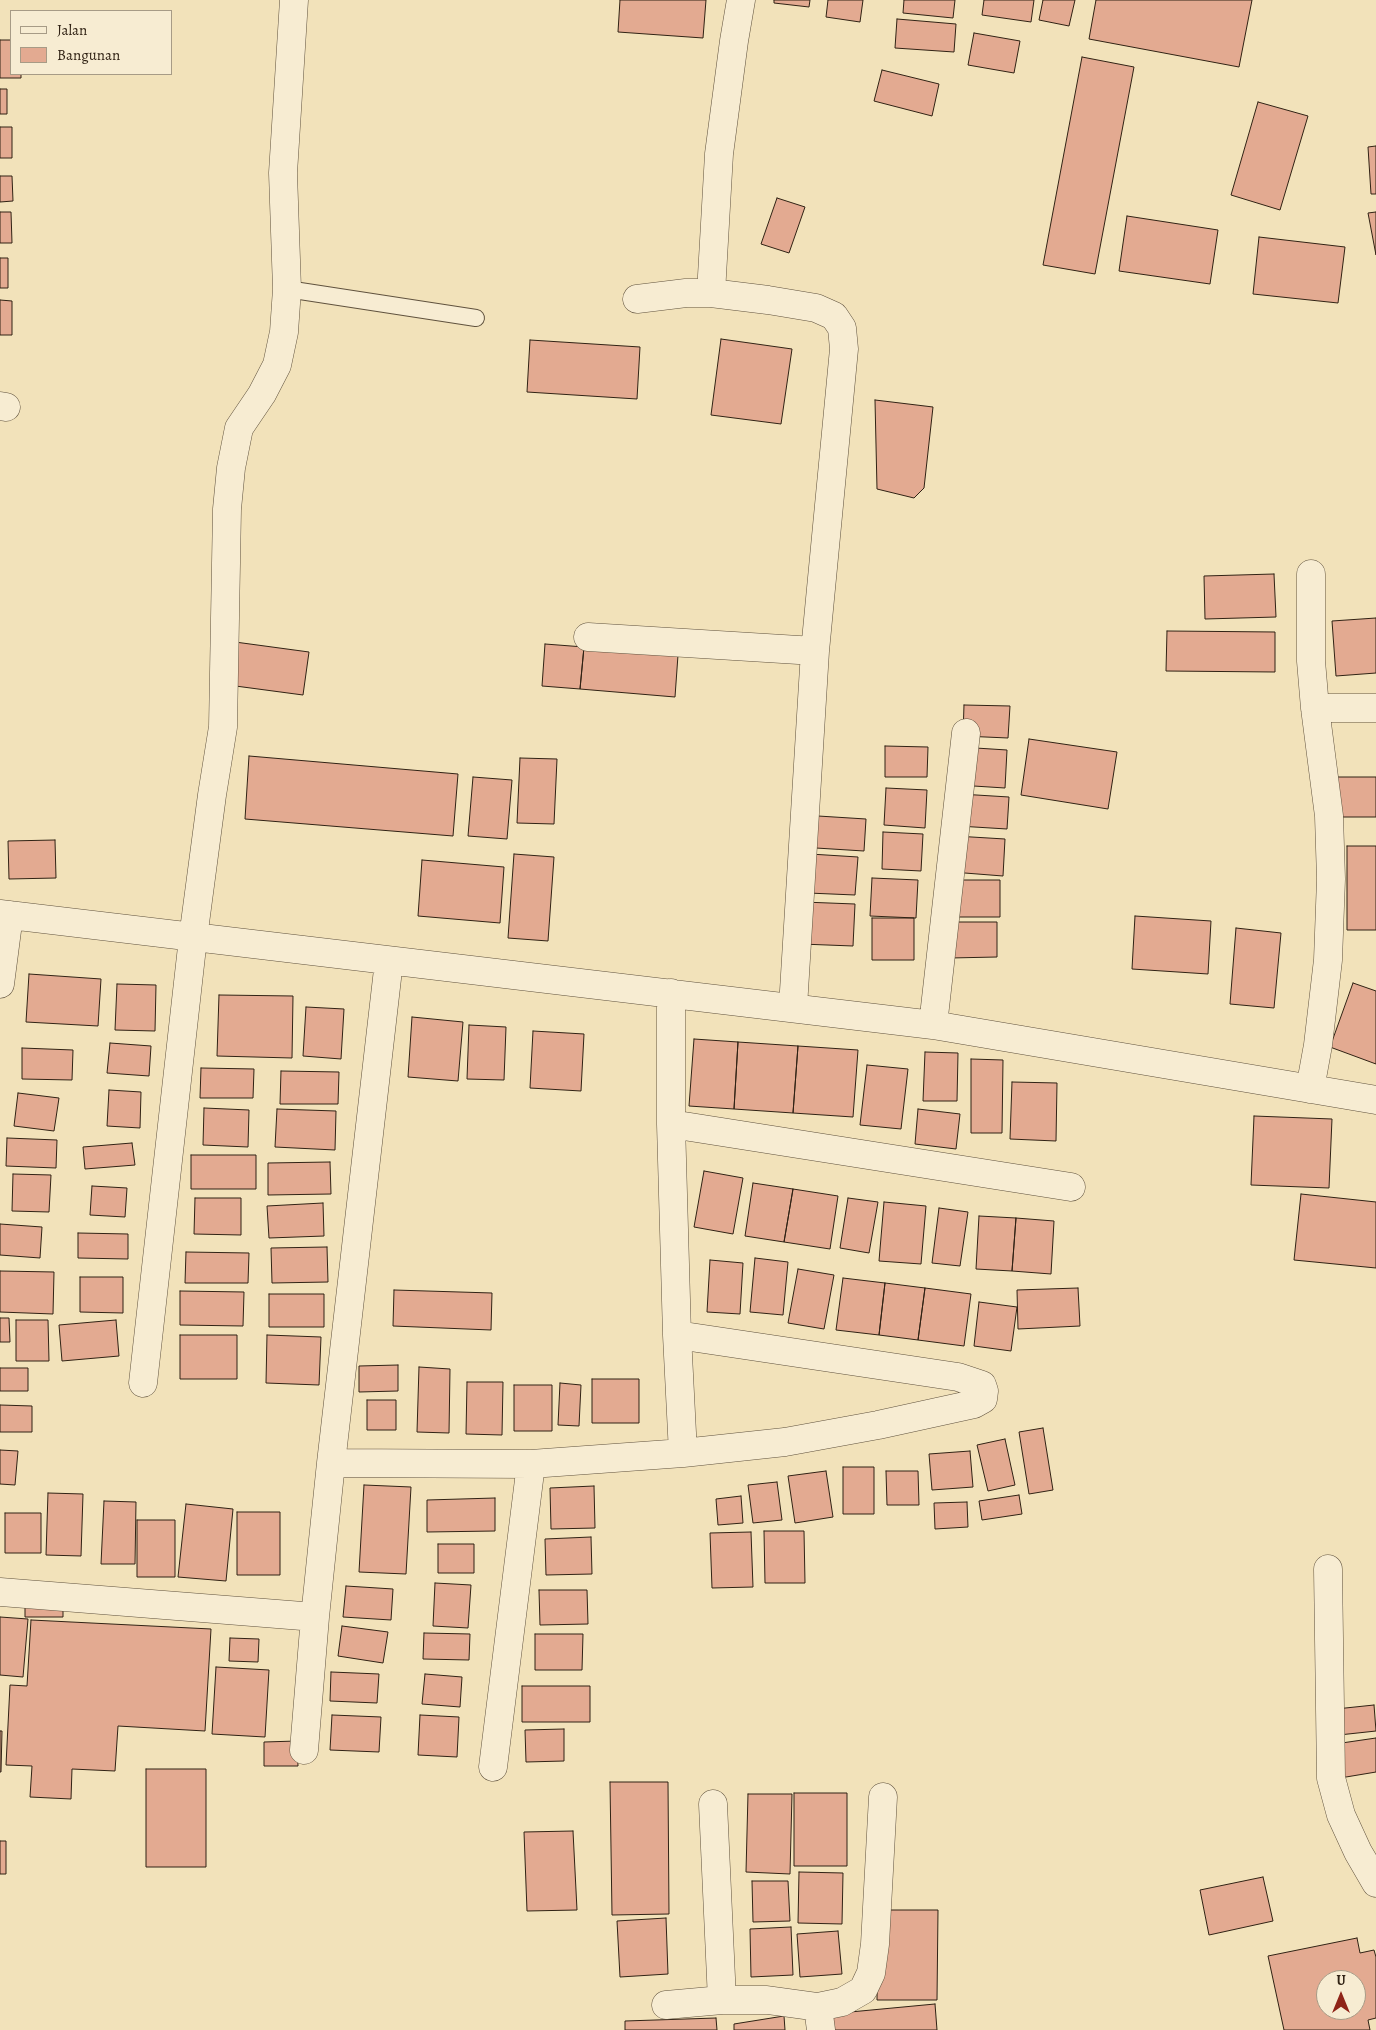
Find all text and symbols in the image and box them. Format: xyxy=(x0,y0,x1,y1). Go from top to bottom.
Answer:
legend xyxy=(10,10,172,75)
text: Jalan xyxy=(57,20,87,40)
text: Bangunan xyxy=(57,45,120,65)
north arrow xyxy=(1316,1970,1366,2020)
text: U xyxy=(1336,1971,1346,1990)

